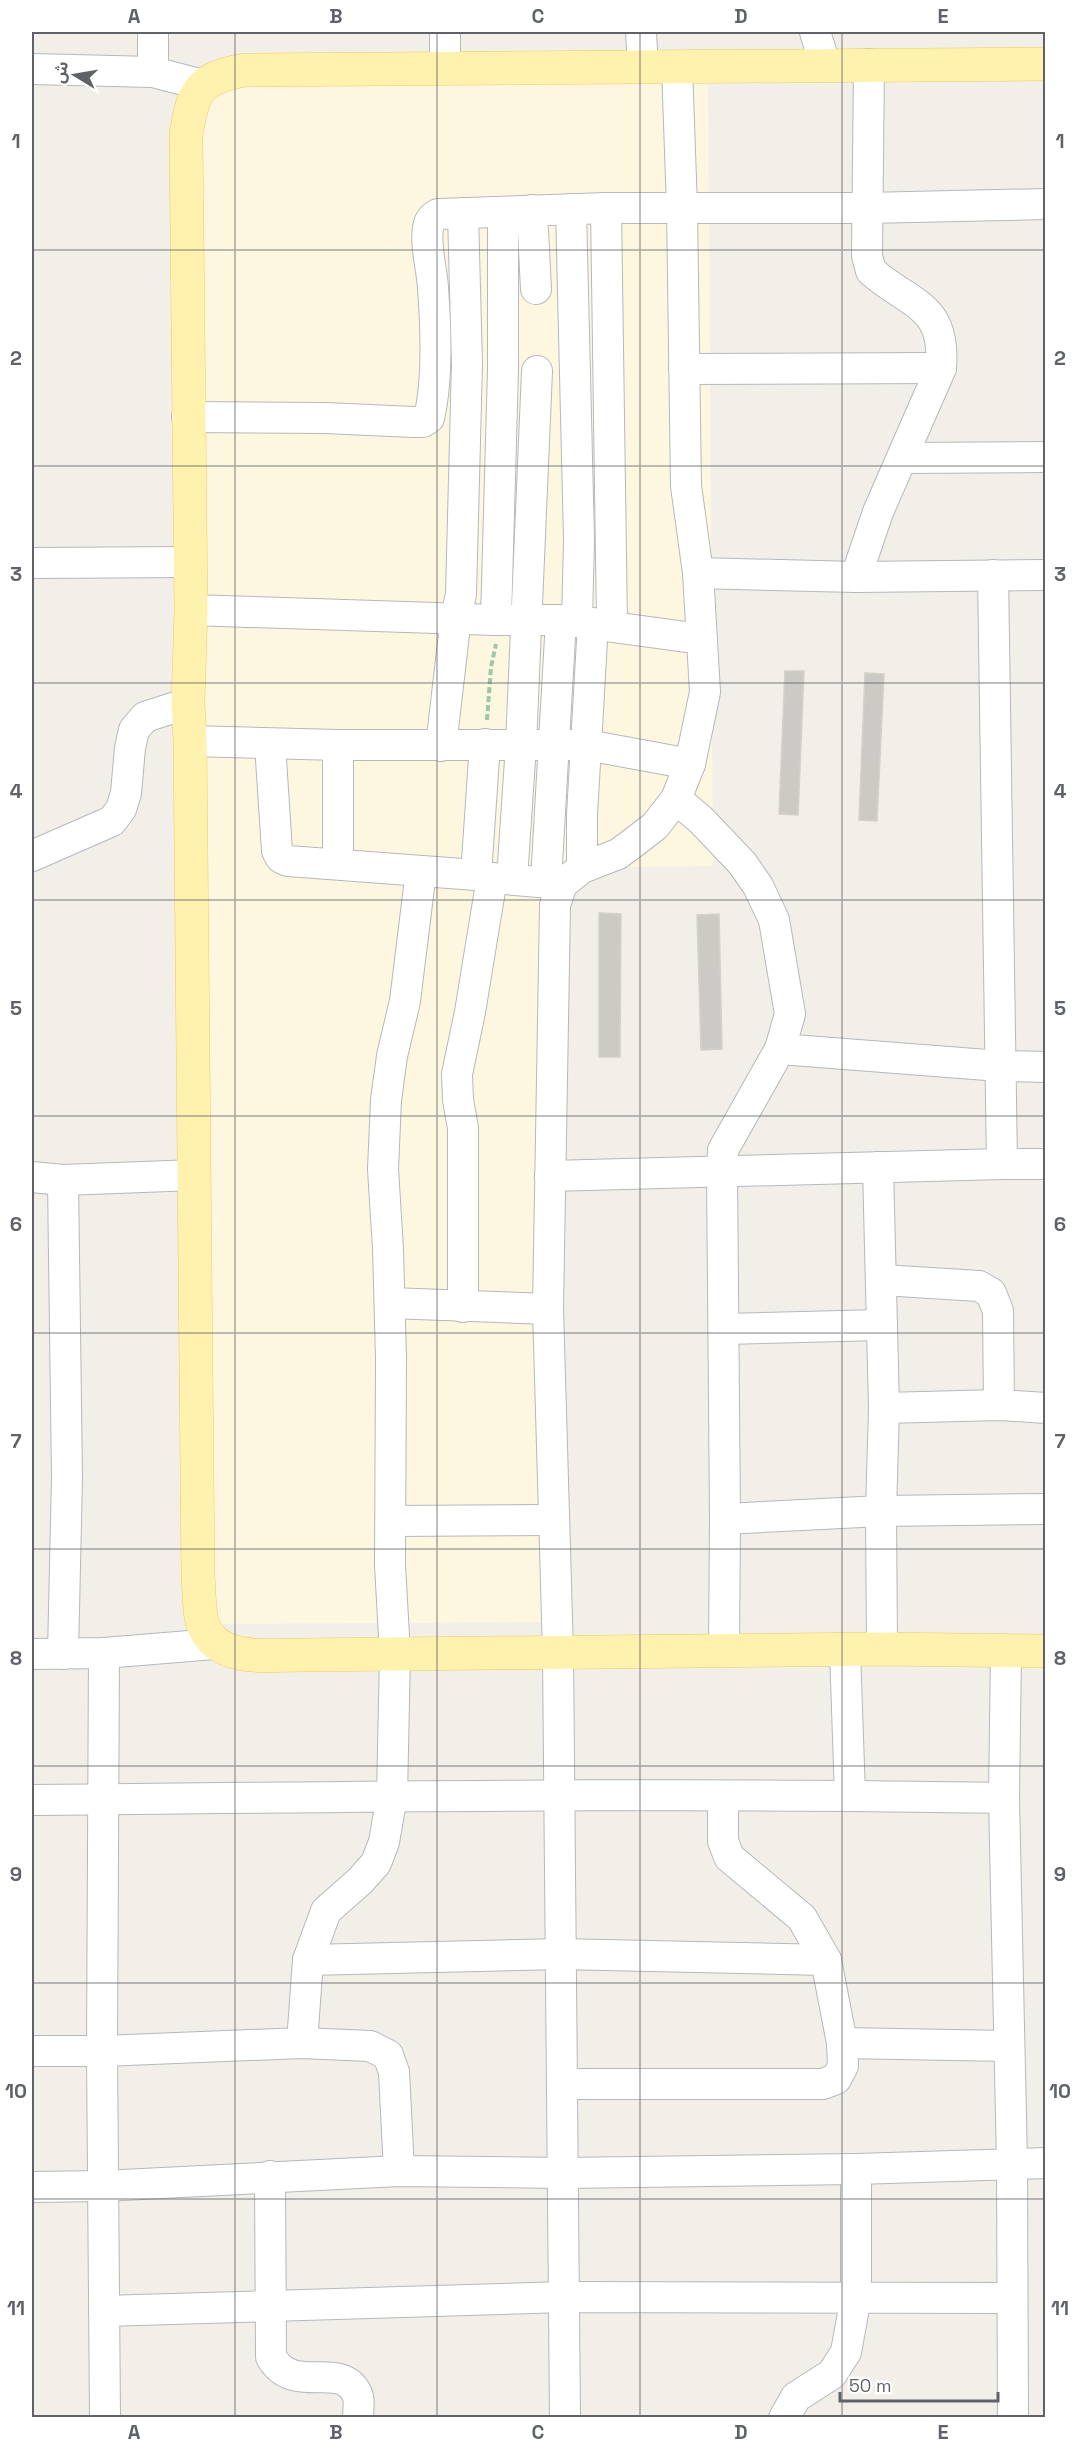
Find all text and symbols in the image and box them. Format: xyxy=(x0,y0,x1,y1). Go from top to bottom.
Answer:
text: A xyxy=(128,3,141,29)
text: B xyxy=(329,3,343,29)
text: C xyxy=(532,3,545,29)
text: D xyxy=(734,3,748,29)
text: E xyxy=(937,3,949,29)
north arrow xyxy=(45,45,105,105)
text: ش xyxy=(48,59,73,85)
text: 1 xyxy=(11,128,21,154)
text: 1 xyxy=(1055,128,1065,154)
text: 2 xyxy=(10,345,22,371)
text: 2 xyxy=(1054,345,1066,371)
text: 3 xyxy=(10,561,22,587)
text: 3 xyxy=(1054,561,1066,587)
text: 4 xyxy=(10,778,23,804)
text: 4 xyxy=(1054,778,1067,804)
text: 5 xyxy=(10,995,22,1021)
text: 5 xyxy=(1054,995,1066,1021)
text: 6 xyxy=(10,1211,22,1237)
text: 6 xyxy=(1054,1211,1066,1237)
text: 7 xyxy=(10,1428,22,1454)
text: 7 xyxy=(1054,1428,1066,1454)
text: 8 xyxy=(10,1645,22,1671)
text: 8 xyxy=(1054,1645,1066,1671)
text: 9 xyxy=(10,1861,22,1887)
text: 9 xyxy=(1054,1861,1066,1887)
text: 10 xyxy=(5,2078,27,2104)
text: 10 xyxy=(1049,2078,1071,2104)
text: 11 xyxy=(7,2295,25,2321)
text: 11 xyxy=(1051,2295,1069,2321)
scale bar xyxy=(840,2365,998,2403)
text: 50 m xyxy=(849,2374,891,2397)
text: A xyxy=(128,2419,141,2445)
text: B xyxy=(329,2419,343,2445)
text: C xyxy=(532,2419,545,2445)
text: D xyxy=(734,2419,748,2445)
text: E xyxy=(937,2419,949,2445)

